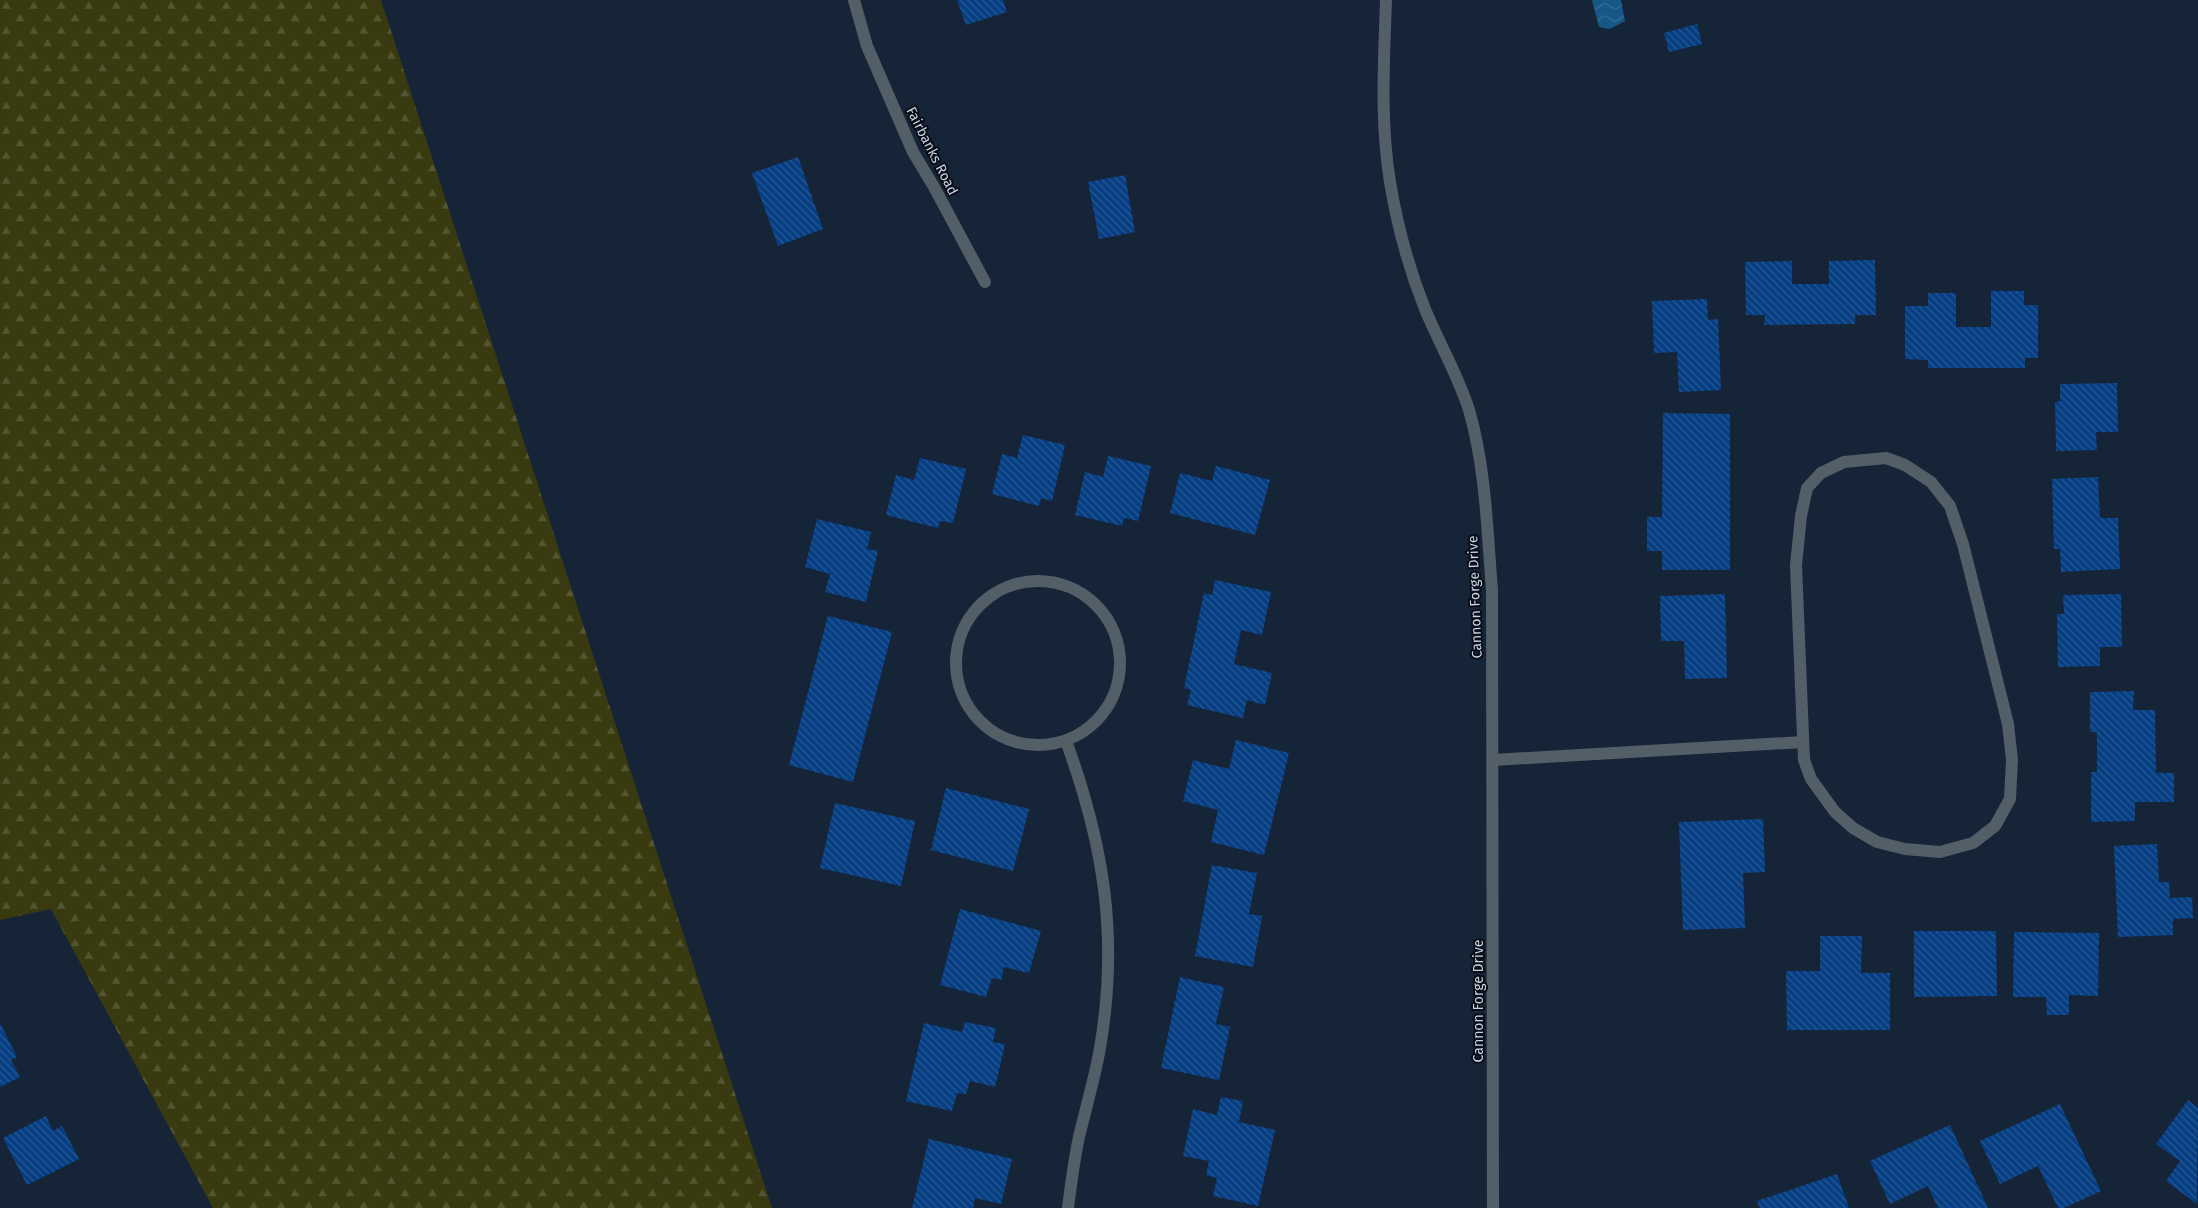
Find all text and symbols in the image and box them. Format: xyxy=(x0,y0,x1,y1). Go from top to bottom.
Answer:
street label: Fairbanks Road xyxy=(902,104,962,198)
street label: Cannon Forge Drive xyxy=(1464,535,1486,659)
street label: Cannon Forge Drive xyxy=(1470,940,1487,1062)

